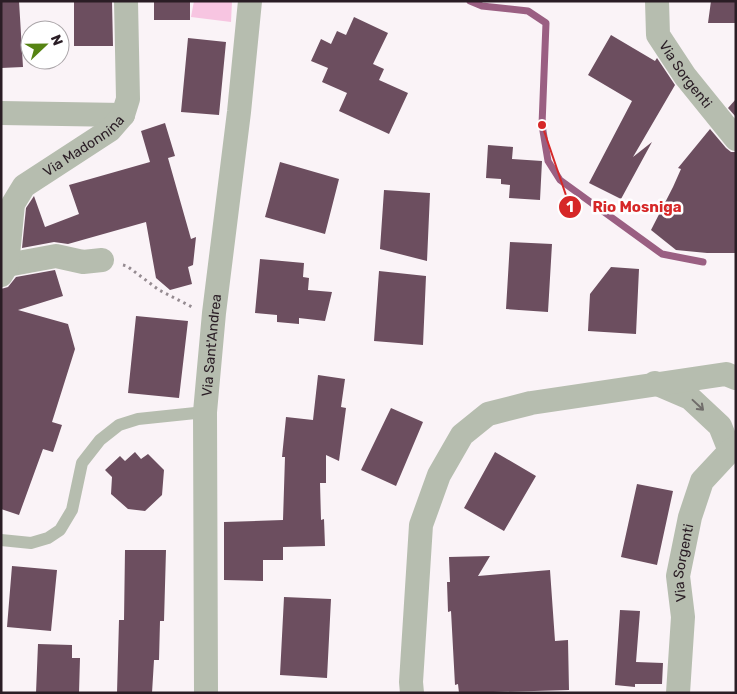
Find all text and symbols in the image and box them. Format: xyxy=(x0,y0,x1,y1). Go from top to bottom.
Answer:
north arrow xyxy=(20,20,70,70)
text: N xyxy=(47,32,66,48)
street label: Via Sorgenti xyxy=(655,38,715,112)
street label: Via Madonnina xyxy=(40,112,128,180)
callout: Rio Mosniga xyxy=(557,192,691,222)
text: 1 xyxy=(566,198,574,216)
text: Rio Mosniga xyxy=(592,198,682,216)
street label: Via Sant'Andrea xyxy=(198,293,225,397)
one-way arrow xyxy=(692,400,705,411)
street label: Via Sorgenti xyxy=(670,522,697,603)

